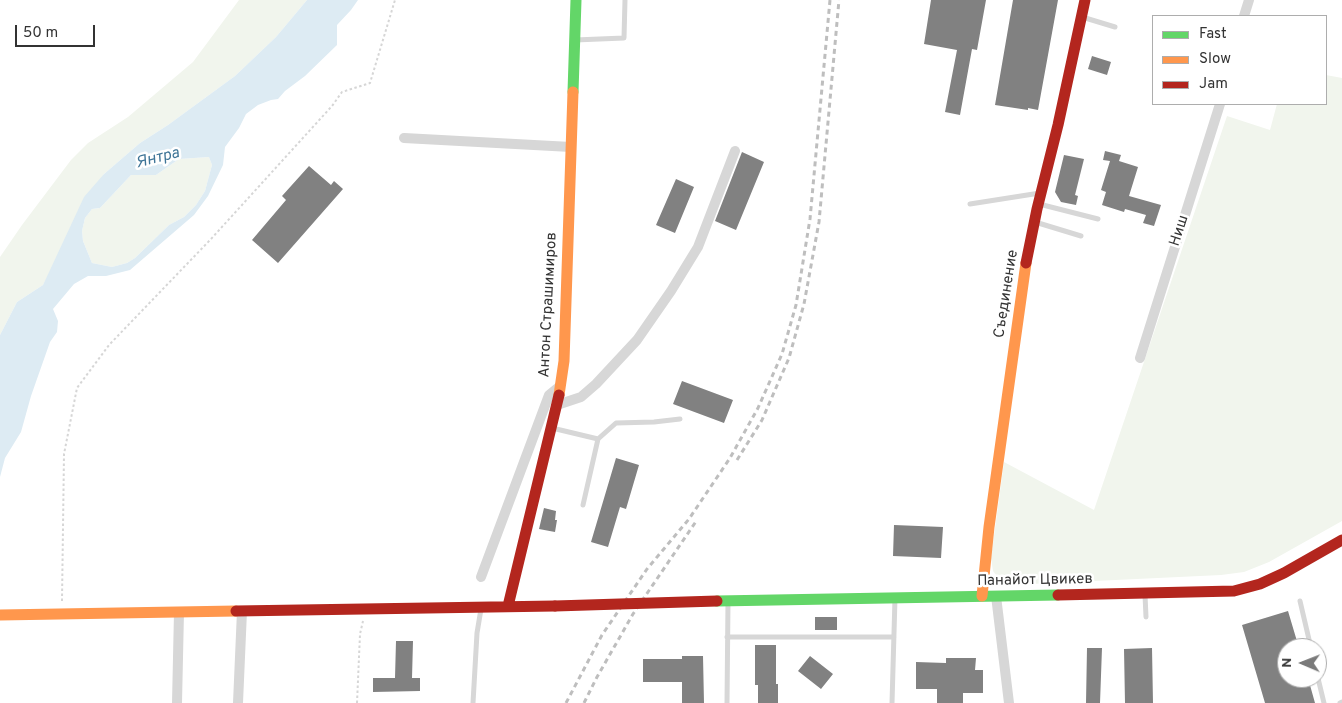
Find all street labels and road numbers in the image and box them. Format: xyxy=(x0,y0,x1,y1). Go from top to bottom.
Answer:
street label: Ниш xyxy=(1167,213,1193,249)
street label: Антон Страшимиров xyxy=(536,232,562,378)
street label: Съединение xyxy=(991,249,1023,339)
street label: Панайот Цвикев xyxy=(977,571,1093,591)

